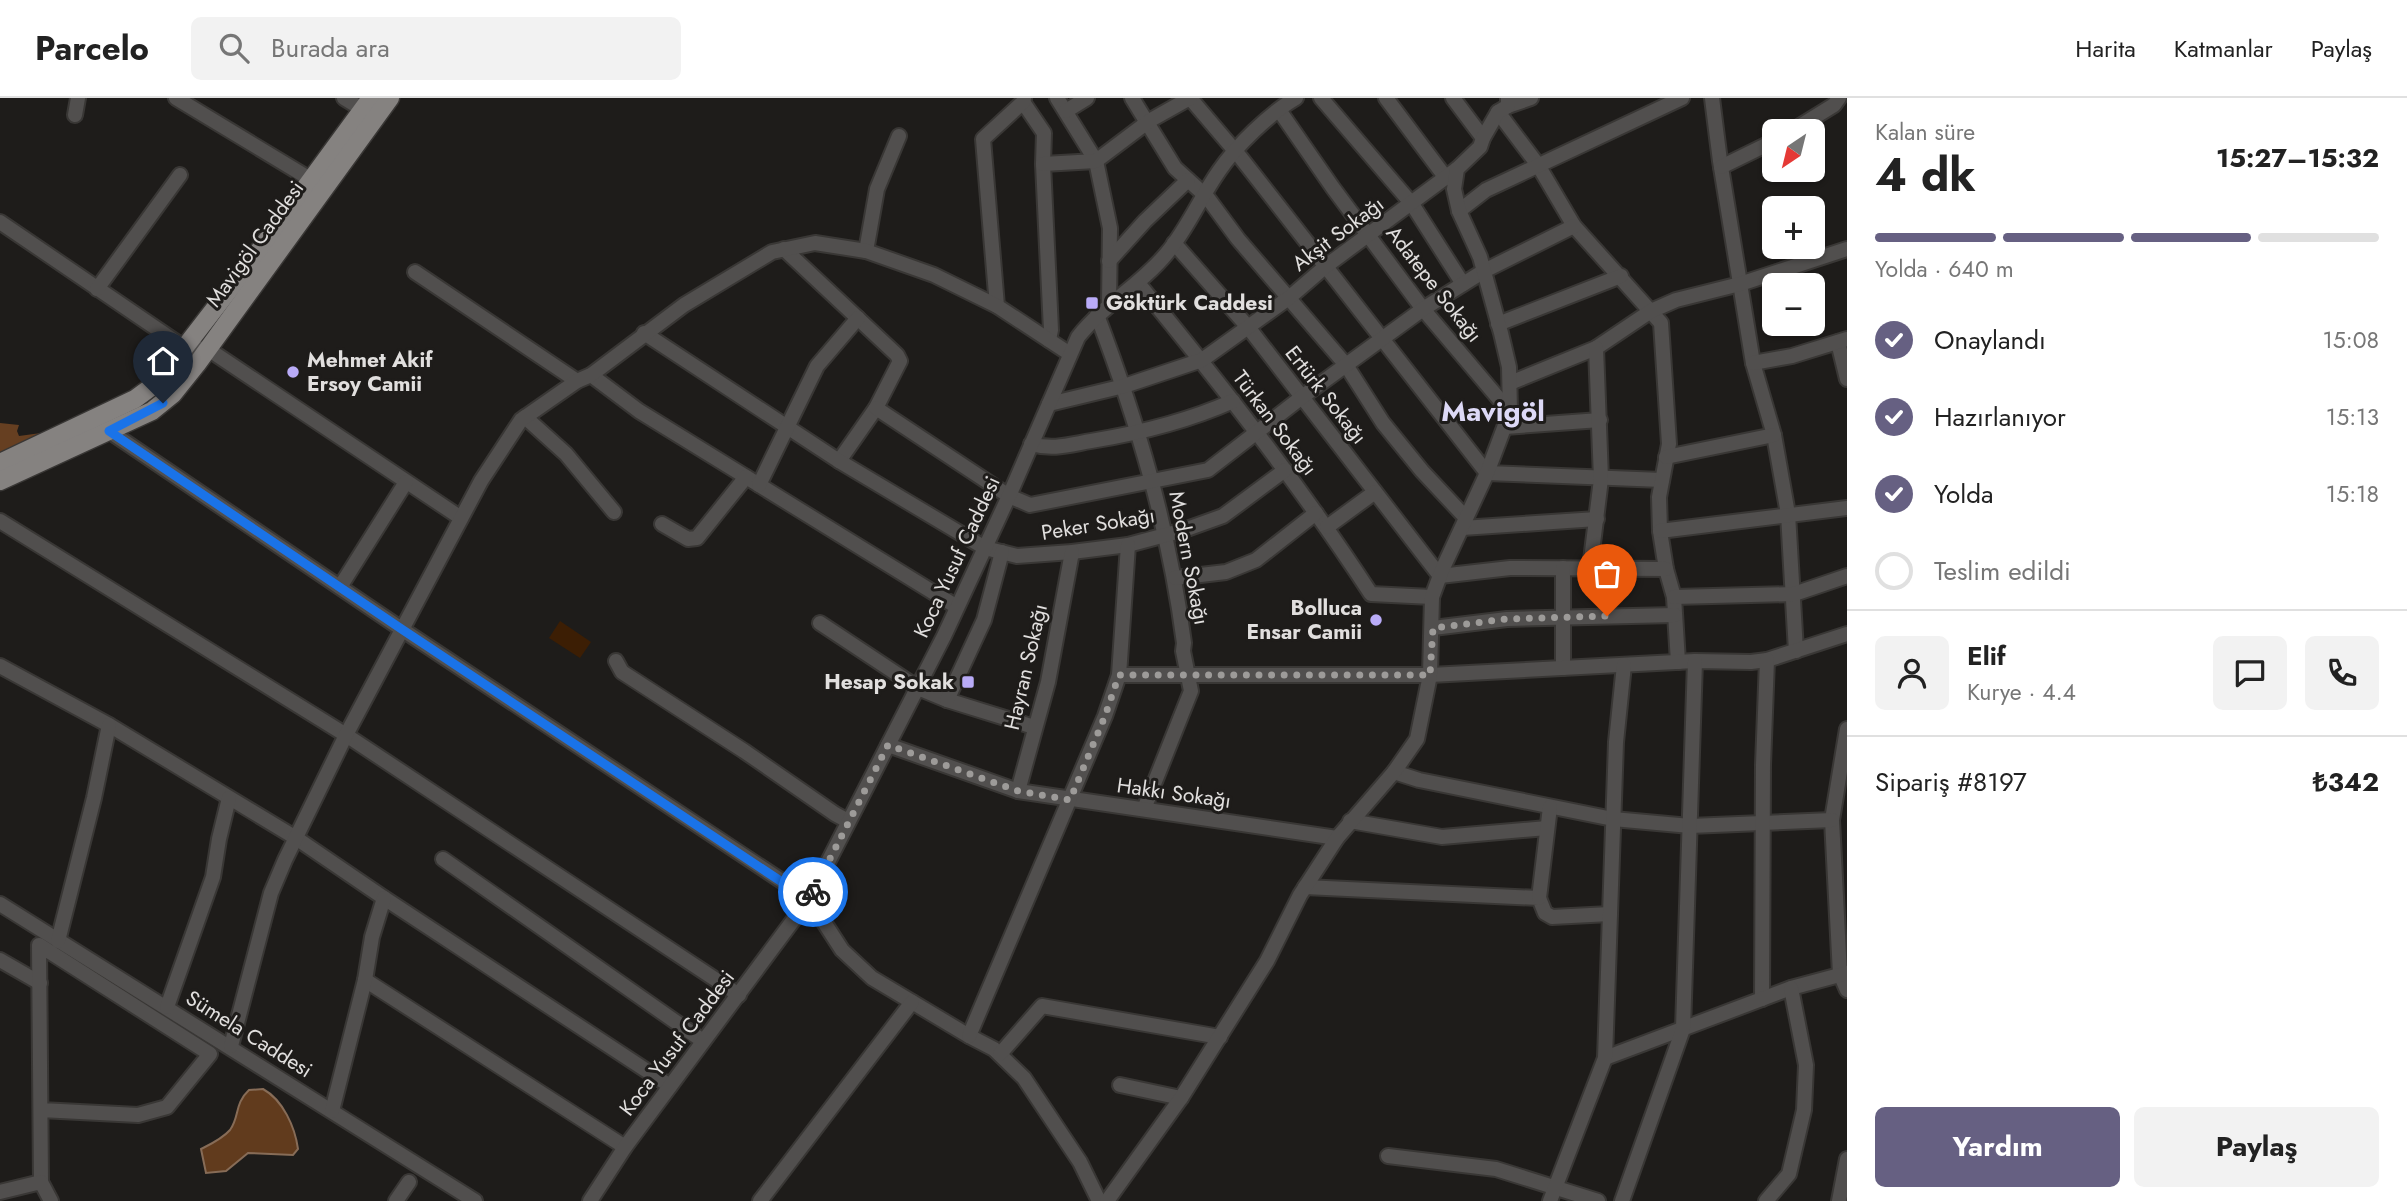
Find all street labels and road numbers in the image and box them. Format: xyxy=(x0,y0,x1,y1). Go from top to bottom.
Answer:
street label: Mavigöl Caddesi xyxy=(199,175,311,313)
street label: Akşit Sokağı xyxy=(1286,189,1390,279)
street label: Adatepe Sokağı xyxy=(1379,219,1489,349)
street label: Ertürk Sokağı xyxy=(1278,340,1374,450)
street label: Türkan Sokağı xyxy=(1226,364,1324,482)
street label: Koca Yusuf Caddesi xyxy=(906,471,1008,643)
street label: Modern Sokağı xyxy=(1161,489,1217,627)
street label: Peker Sokağı xyxy=(1039,500,1157,548)
street label: Hayran Sokağı xyxy=(997,601,1055,733)
street label: Hakkı Sokağı xyxy=(1115,770,1233,816)
street label: Koca Yusuf Caddesi xyxy=(612,964,742,1122)
street label: Sümela Caddesi xyxy=(180,983,318,1085)

